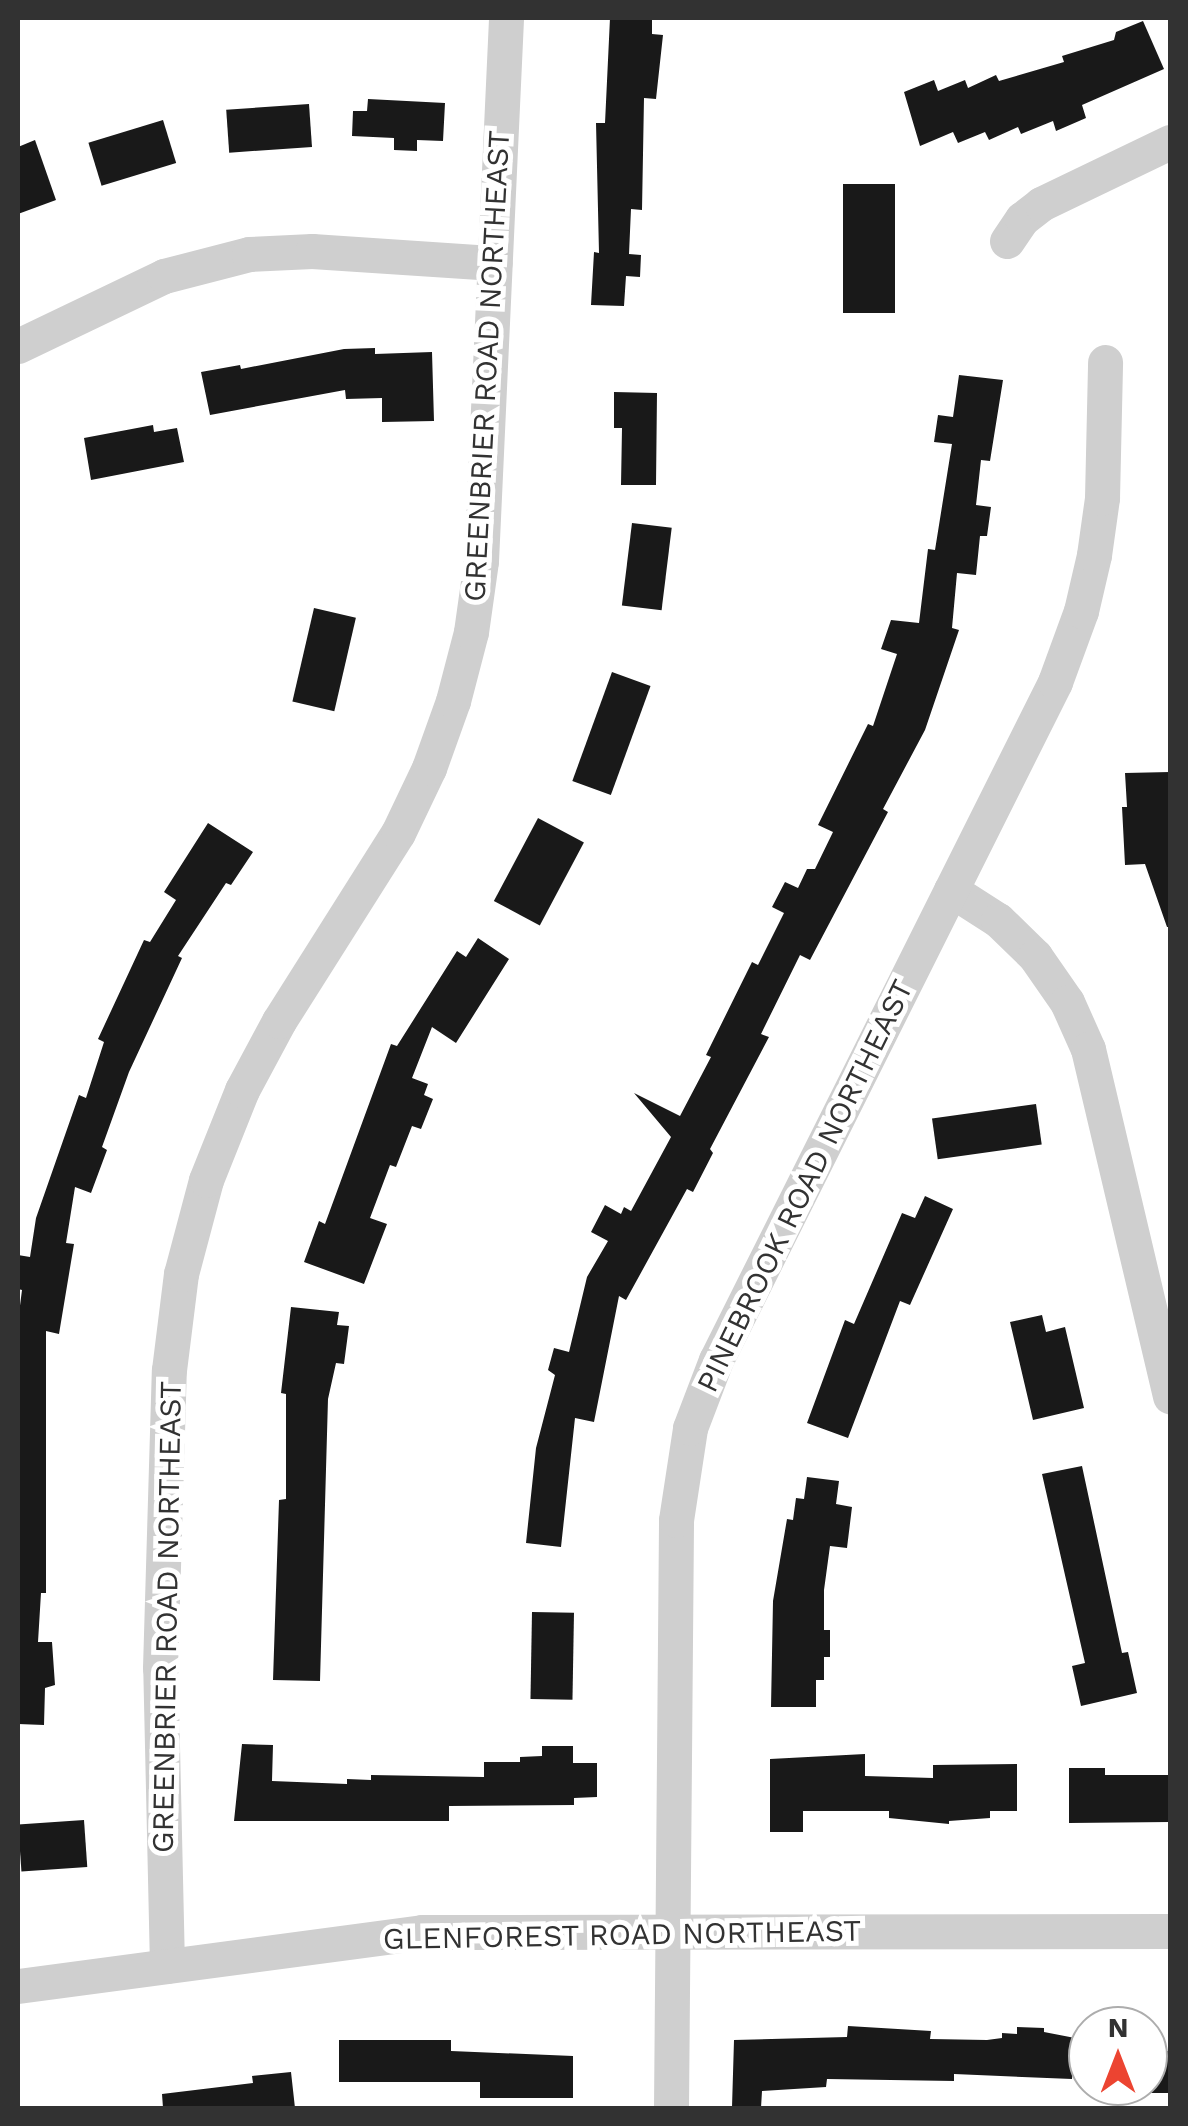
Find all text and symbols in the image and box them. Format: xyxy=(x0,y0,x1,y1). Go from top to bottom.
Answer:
street label: GREENBRIER ROAD NORTHEAST xyxy=(457,129,517,603)
street label: PINEBROOK ROAD NORTHEAST xyxy=(689,974,921,1398)
street label: GREENBRIER ROAD NORTHEAST xyxy=(145,1381,189,1853)
street label: GLENFOREST ROAD NORTHEAST xyxy=(382,1913,862,1957)
north arrow xyxy=(1068,2006,1168,2106)
text: N xyxy=(1108,2011,1128,2044)

